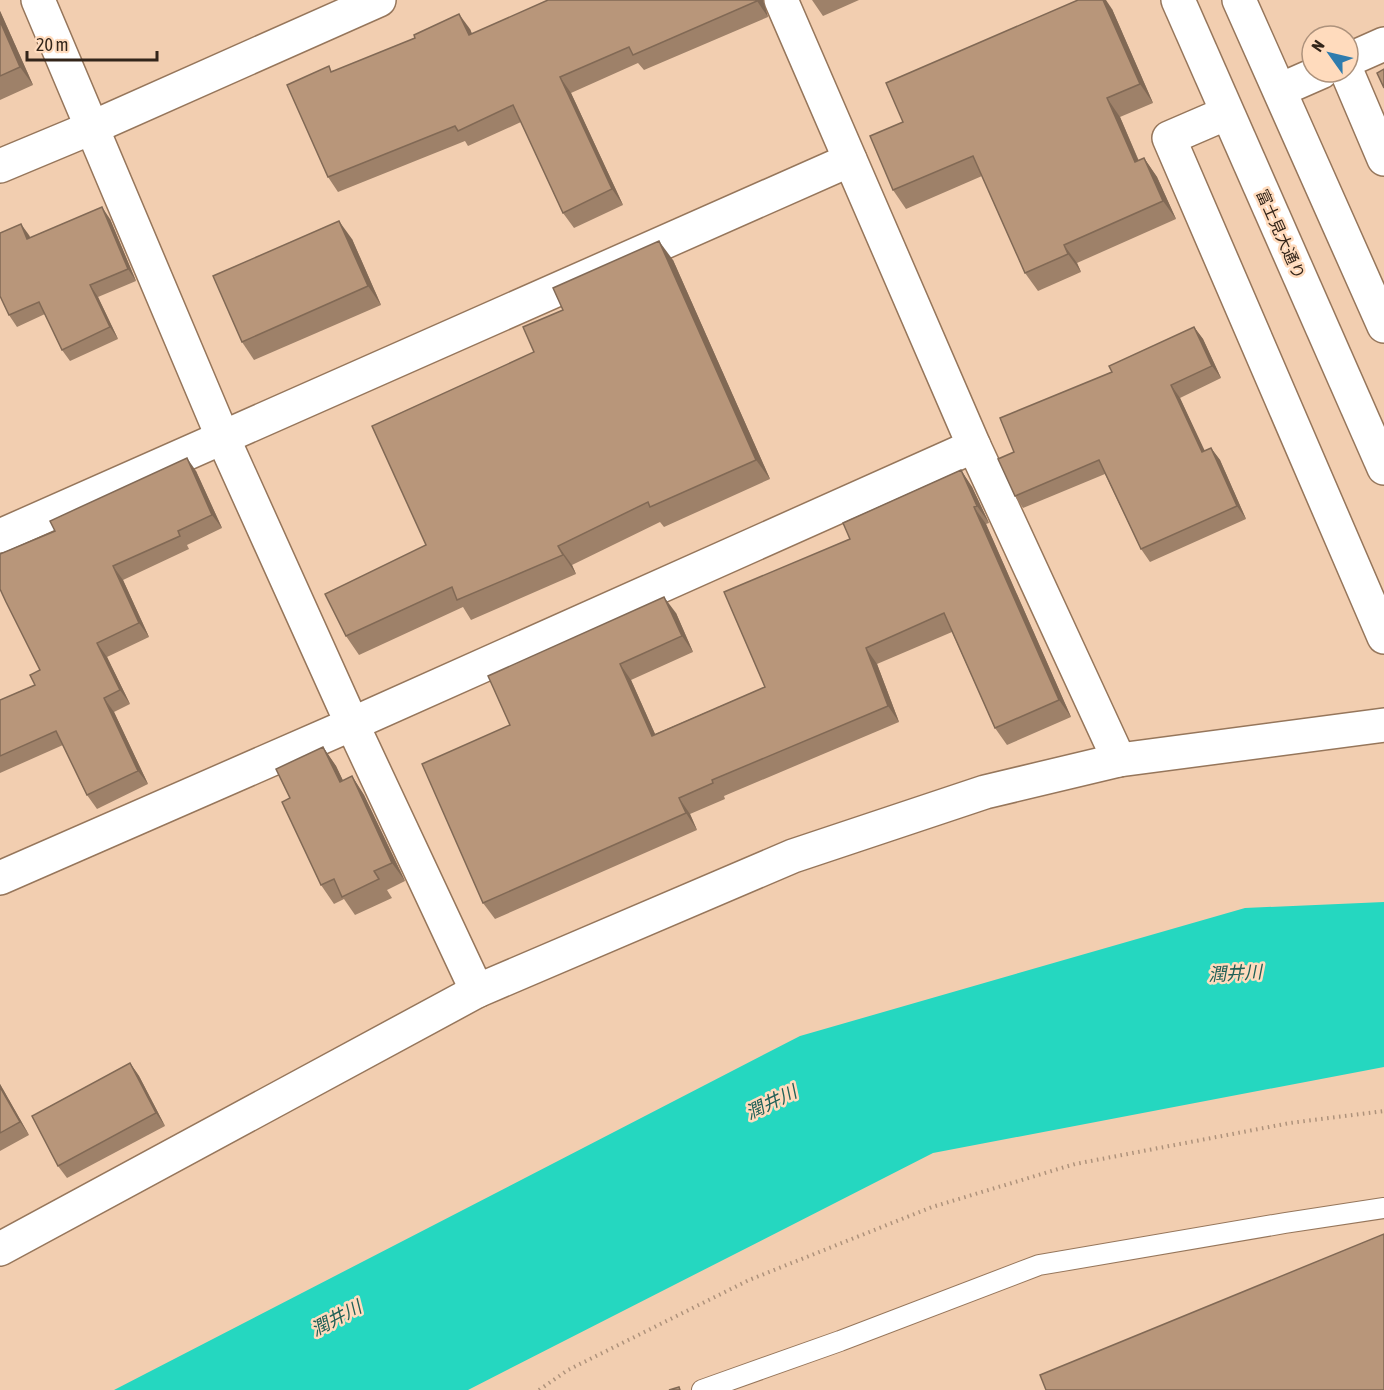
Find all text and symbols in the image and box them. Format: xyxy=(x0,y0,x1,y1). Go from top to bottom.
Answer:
scale bar xyxy=(27,24,158,62)
north arrow xyxy=(1300,24,1360,84)
text: 20 m xyxy=(36,34,68,55)
text: N xyxy=(1307,37,1328,55)
street label: 富士見大通り xyxy=(1253,186,1309,282)
water label: 潤井川 xyxy=(1207,961,1265,985)
water label: 潤井川 xyxy=(742,1080,802,1123)
water label: 潤井川 xyxy=(307,1295,367,1340)

